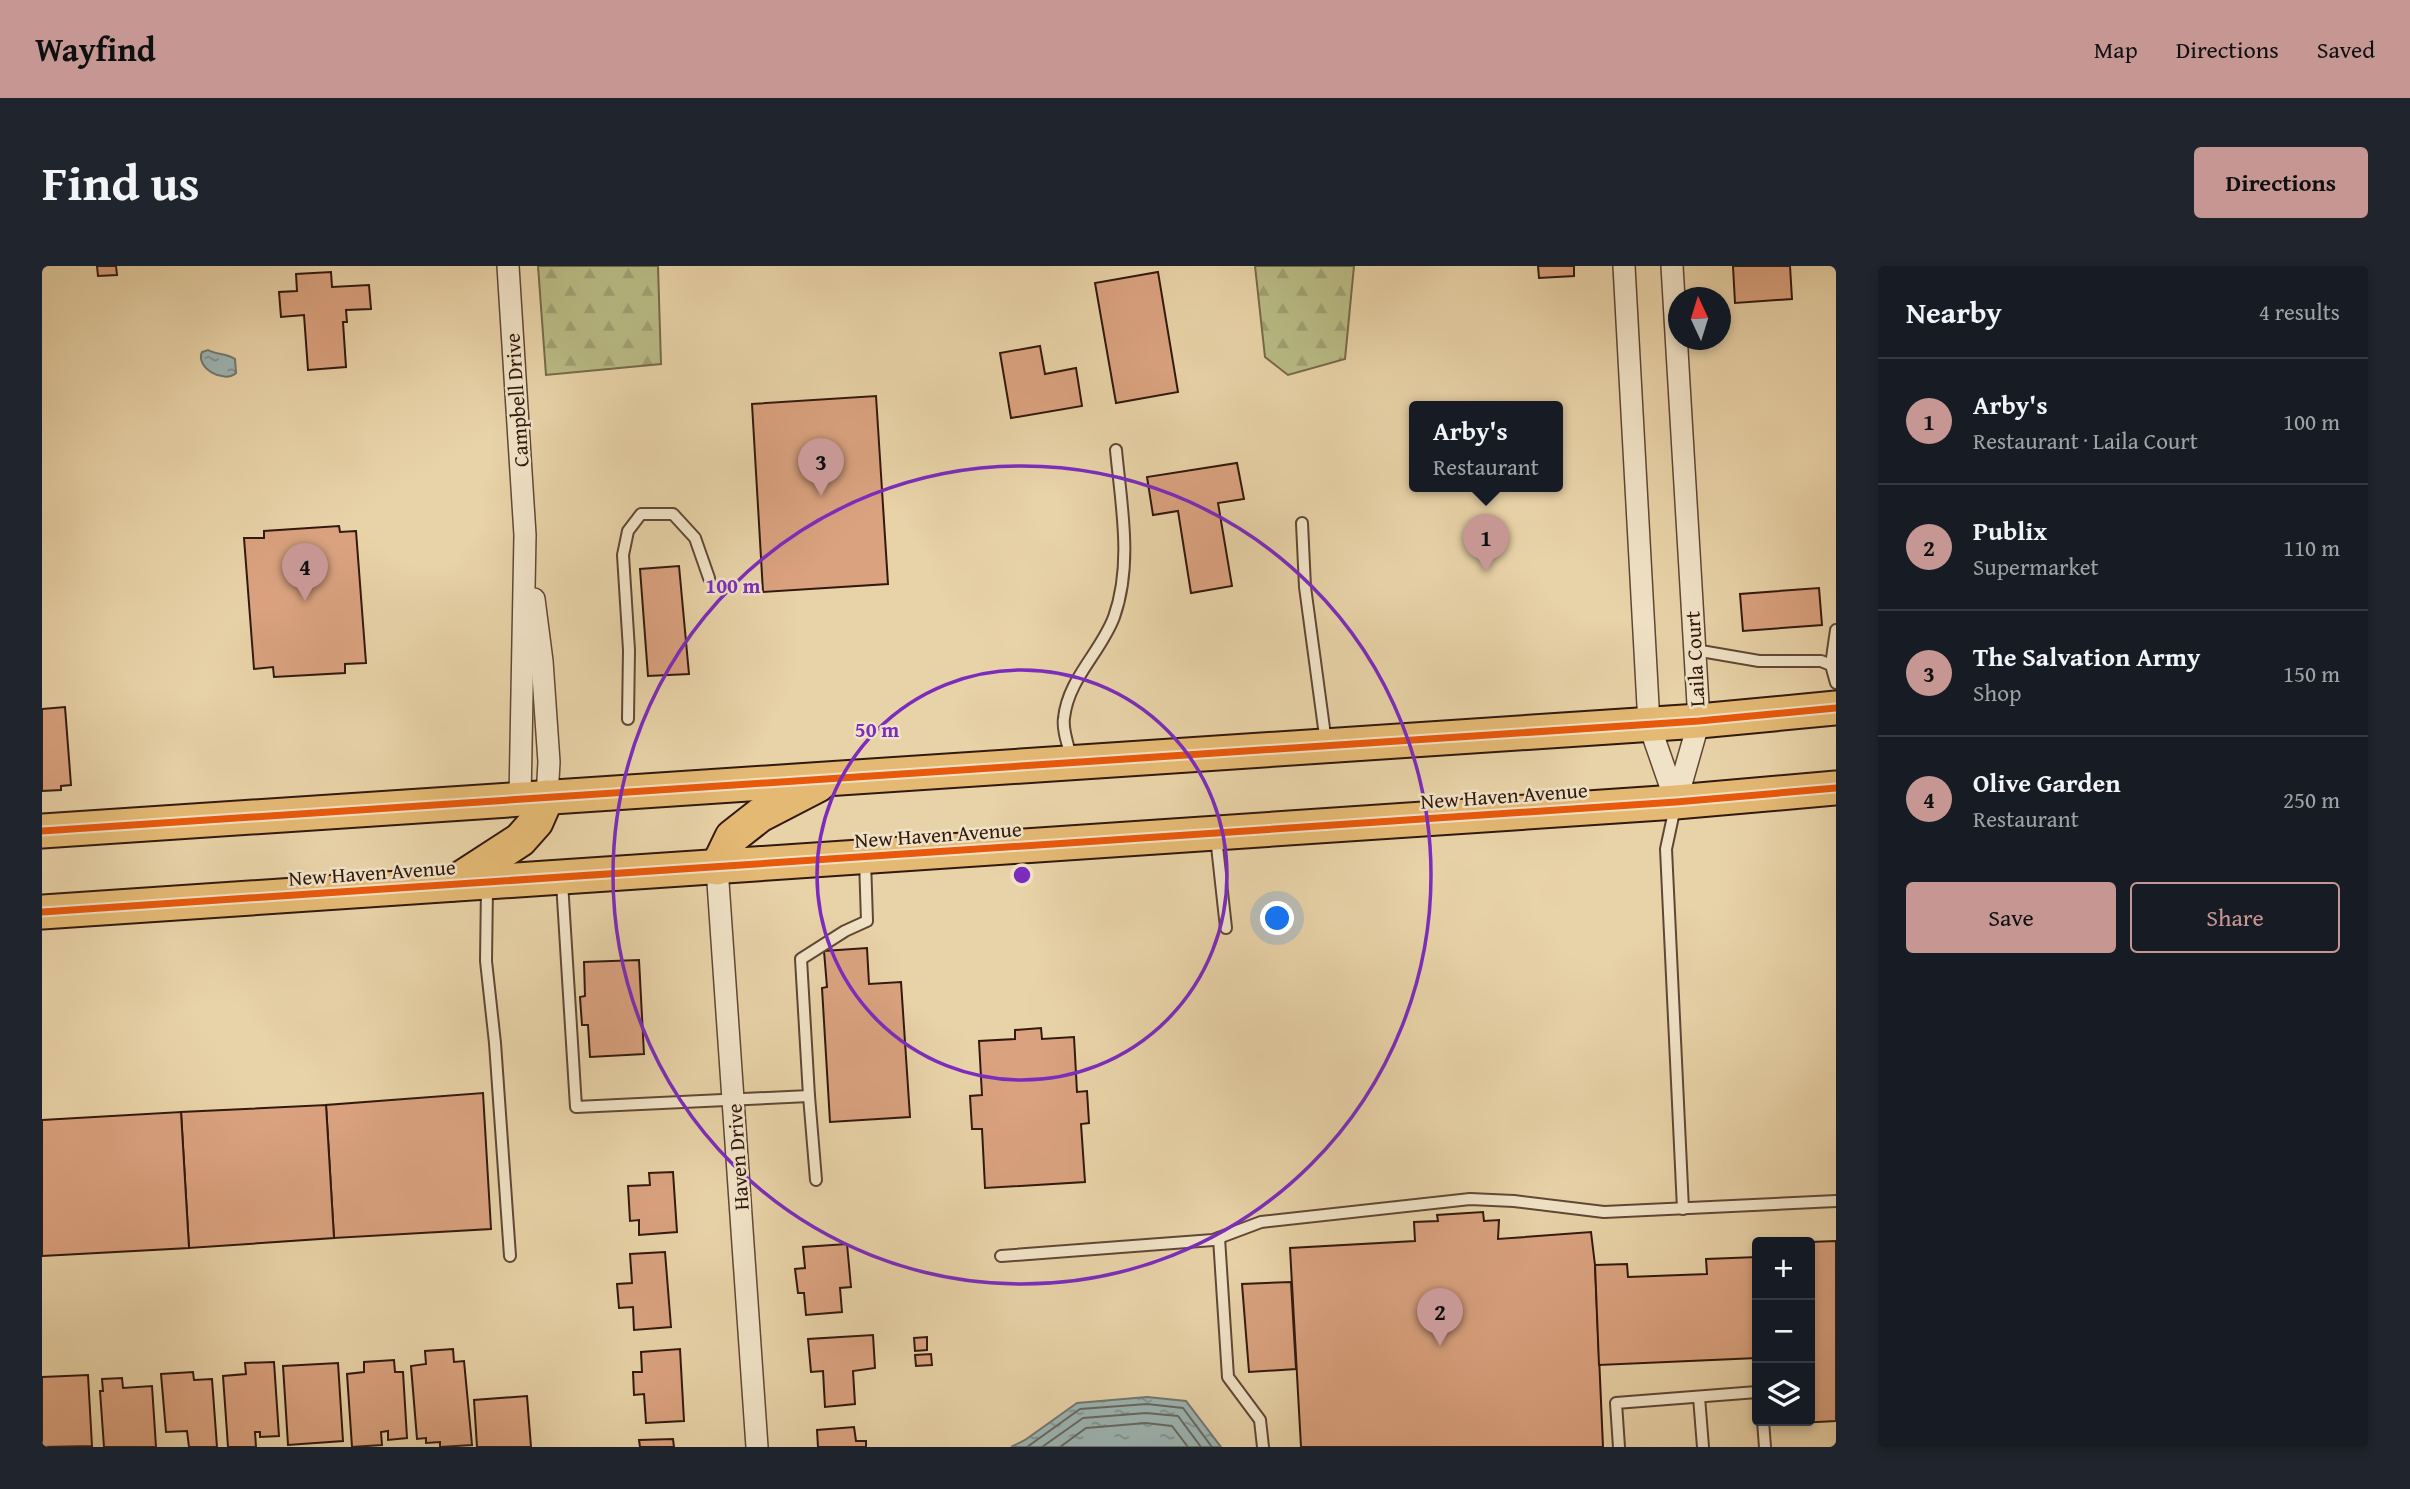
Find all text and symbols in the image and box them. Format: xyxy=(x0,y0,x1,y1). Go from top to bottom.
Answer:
text: Wayfind xyxy=(35,25,156,73)
text: Map xyxy=(2094,32,2138,67)
text: Directions xyxy=(2176,32,2279,67)
text: Saved xyxy=(2317,32,2375,67)
text: Find us xyxy=(42,146,200,218)
button: Directions xyxy=(2194,147,2368,218)
north arrow xyxy=(1668,287,1731,350)
text: Nearby xyxy=(1906,290,2002,334)
text: 4 results xyxy=(2259,295,2340,328)
street label: Campbell Drive xyxy=(496,332,537,468)
text: Arby's xyxy=(1973,385,2048,424)
popup xyxy=(1409,401,1563,492)
text: 1 xyxy=(1923,405,1935,438)
text: 100 m xyxy=(2283,405,2340,438)
text: Arby's xyxy=(1433,411,1508,450)
text: Restaurant · Laila Court xyxy=(1973,424,2198,457)
pin: 3 xyxy=(798,438,844,496)
text: Restaurant xyxy=(1433,450,1539,483)
text: Publix xyxy=(1973,511,2047,550)
pin: 1 xyxy=(1463,514,1509,572)
text: 2 xyxy=(1923,531,1935,564)
text: 110 m xyxy=(2283,531,2340,564)
pin: 4 xyxy=(282,543,328,601)
text: Supermarket xyxy=(1973,550,2099,583)
text: 100 m xyxy=(705,570,761,601)
street label: Laila Court xyxy=(1676,610,1712,708)
text: The Salvation Army xyxy=(1973,637,2200,676)
text: 3 xyxy=(1923,657,1935,690)
text: 150 m xyxy=(2283,657,2340,690)
text: Shop xyxy=(1973,676,2021,709)
text: 50 m xyxy=(855,714,899,745)
text: Olive Garden xyxy=(1973,763,2121,802)
street label: New Haven Avenue xyxy=(1419,774,1589,817)
text: 4 xyxy=(1923,783,1935,816)
text: 250 m xyxy=(2283,783,2340,816)
text: Restaurant xyxy=(1973,802,2079,835)
street label: New Haven Avenue xyxy=(853,813,1023,856)
street label: New Haven Avenue xyxy=(287,851,457,894)
centre of rings xyxy=(1010,863,1034,887)
button: Save xyxy=(1906,882,2116,953)
button: Share xyxy=(2130,882,2340,953)
your location xyxy=(1260,901,1294,935)
street label: Haven Drive xyxy=(718,1102,757,1211)
map controls xyxy=(1752,1237,1815,1426)
button: + xyxy=(1752,1237,1815,1300)
pin: 2 xyxy=(1417,1288,1463,1346)
button: − xyxy=(1752,1300,1815,1363)
button: layers xyxy=(1752,1363,1815,1426)

